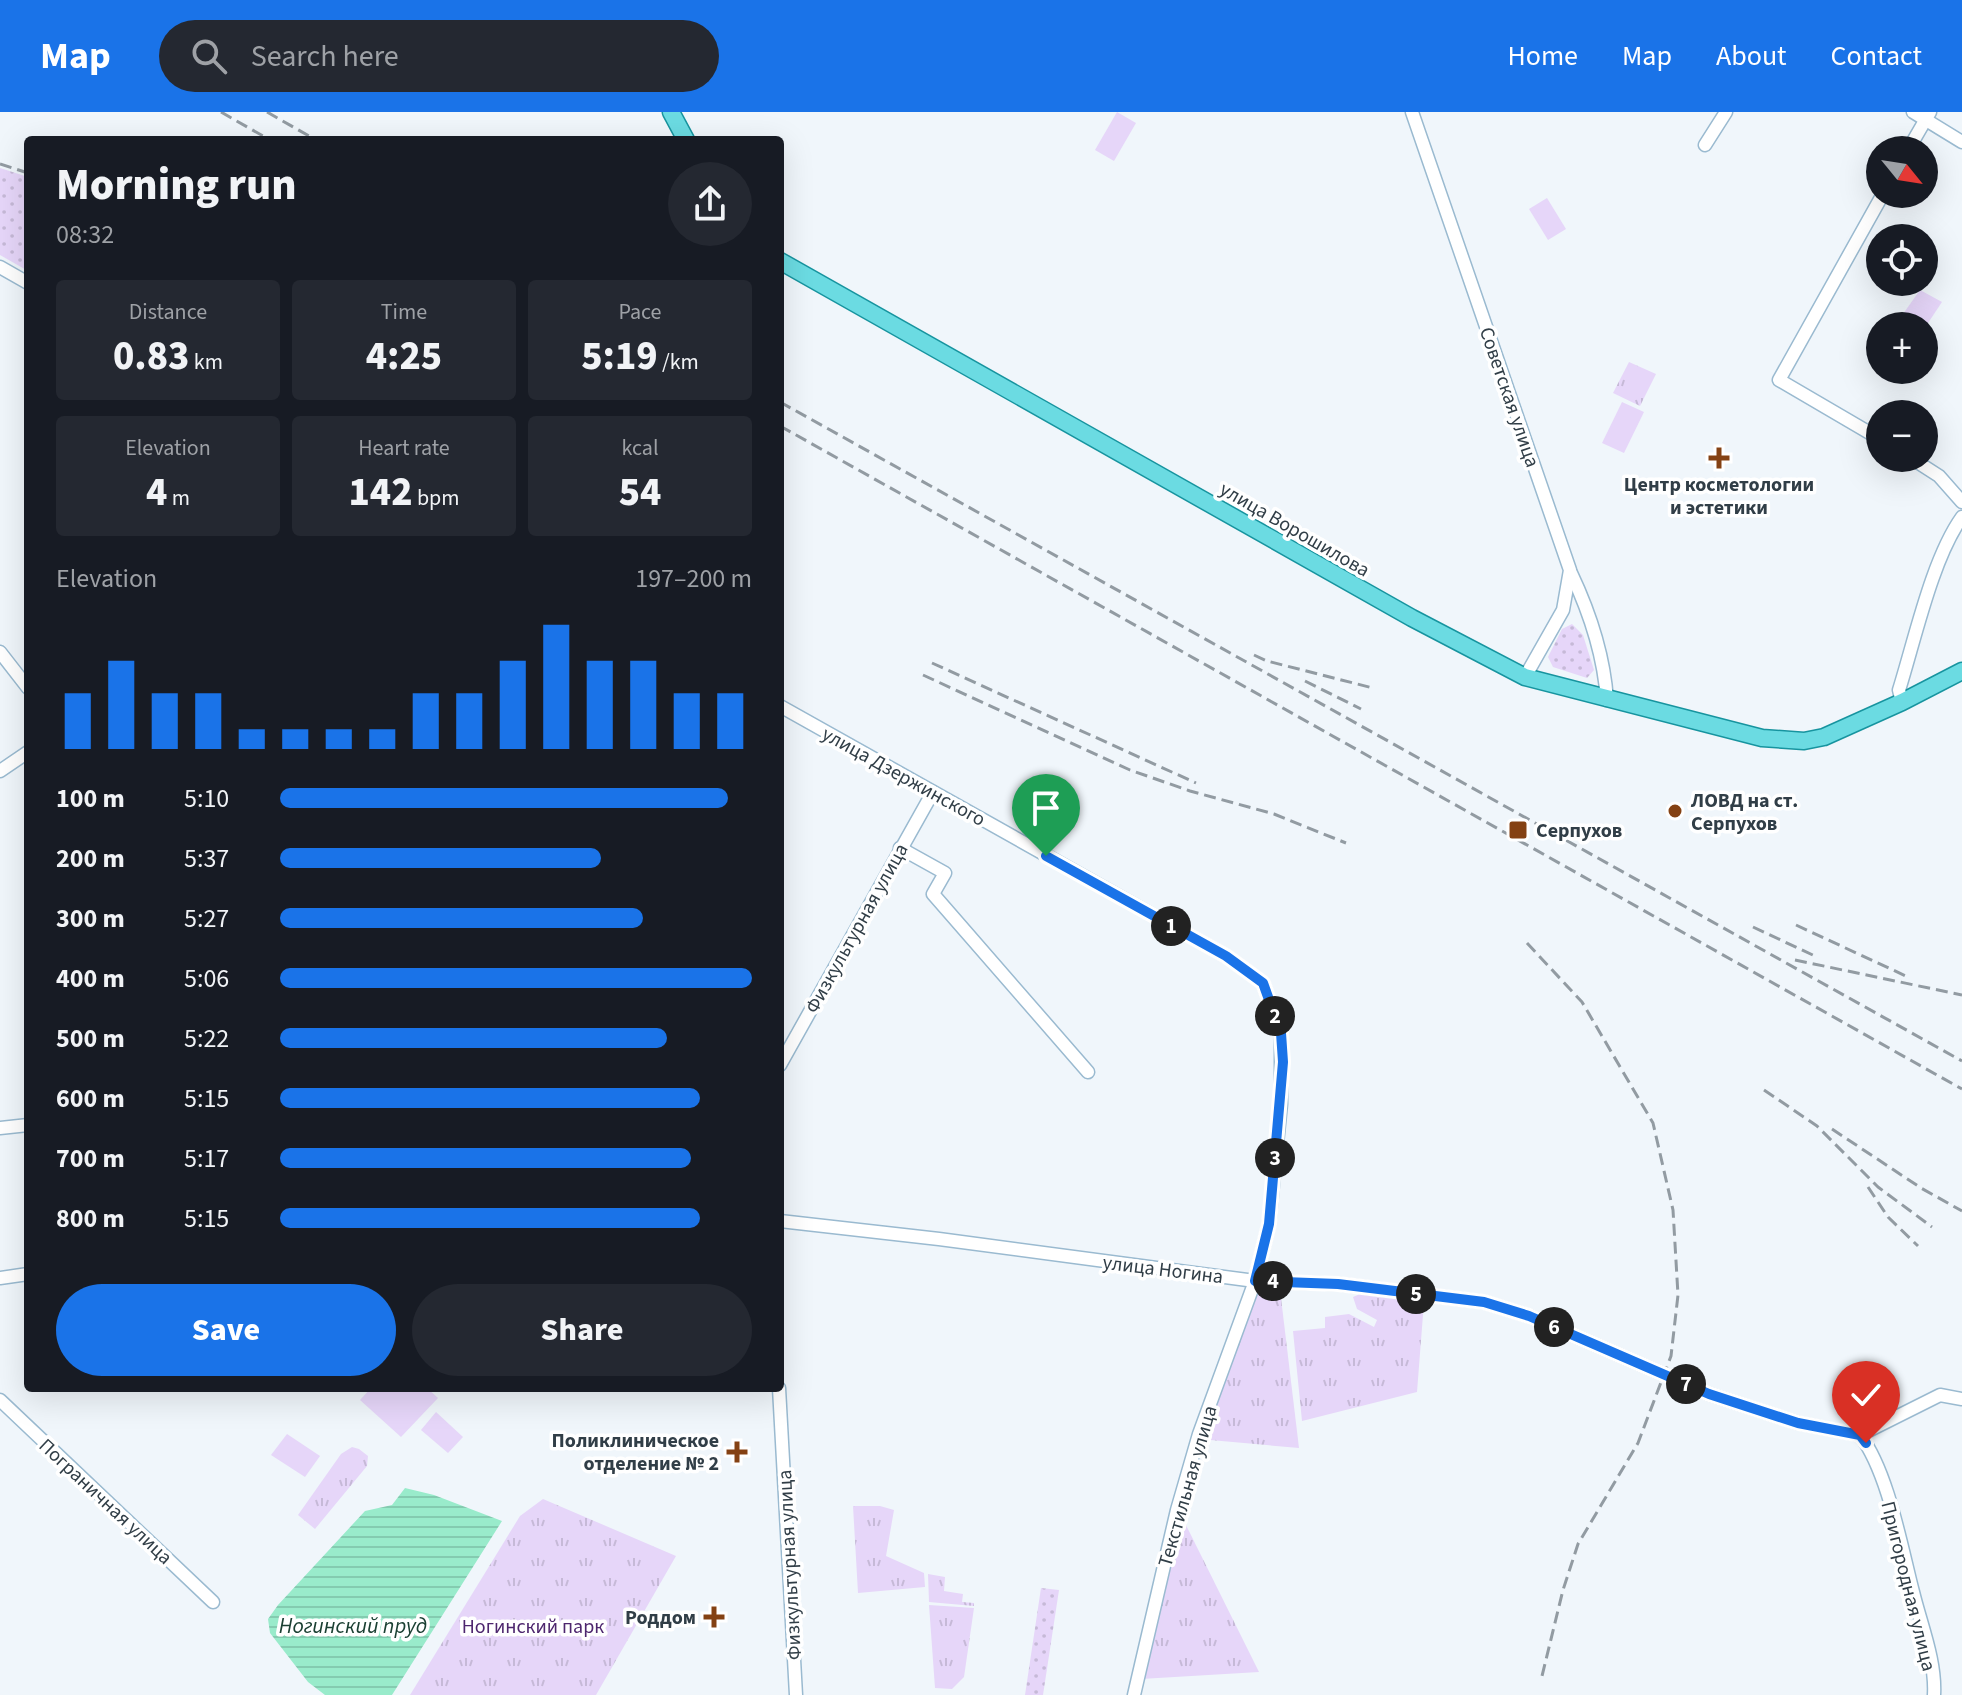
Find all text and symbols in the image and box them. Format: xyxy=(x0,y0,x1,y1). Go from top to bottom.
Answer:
search box xyxy=(159,20,719,92)
text: Map xyxy=(40,29,111,83)
icon: search xyxy=(187,34,231,78)
text: Search here xyxy=(251,35,399,78)
text: Home xyxy=(1507,36,1578,76)
text: Map xyxy=(1622,36,1672,76)
text: About xyxy=(1716,36,1787,76)
text: Contact xyxy=(1831,36,1922,76)
north arrow xyxy=(1866,136,1938,208)
map controls xyxy=(1866,136,1938,472)
text: Morning run xyxy=(56,154,297,217)
button: share xyxy=(668,162,752,246)
text: 08:32 xyxy=(56,216,114,253)
button: locate xyxy=(1866,224,1938,296)
text: Distance xyxy=(129,296,207,328)
text: Time xyxy=(381,296,427,328)
text: Pace xyxy=(618,296,662,328)
button: + xyxy=(1866,312,1938,384)
street label: Советская улица xyxy=(1472,323,1546,471)
text: 0.83 xyxy=(113,328,189,385)
text: 4:25 xyxy=(366,328,442,385)
text: 5:19 xyxy=(581,328,658,385)
text: km xyxy=(189,346,223,378)
text: /km xyxy=(658,346,699,378)
button: − xyxy=(1866,400,1938,472)
text: Elevation xyxy=(125,432,211,464)
text: Heart rate xyxy=(358,432,450,464)
text: kcal xyxy=(621,432,659,464)
marker: Центр косметологии и эстетики xyxy=(1708,447,1730,469)
text: 4 xyxy=(146,464,167,521)
text: 142 xyxy=(348,464,413,521)
text: 54 xyxy=(619,464,661,521)
place label: Центр косметологии и эстетики xyxy=(1624,471,1814,522)
street label: улица Ворошилова xyxy=(1214,476,1375,584)
text: m xyxy=(167,482,190,514)
text: bpm xyxy=(413,482,460,514)
text: Elevation xyxy=(56,560,157,597)
text: 197–200 m xyxy=(635,560,752,597)
street label: улица Дзержинского xyxy=(817,720,990,834)
pin xyxy=(1012,774,1080,856)
text: 100 m xyxy=(56,780,125,817)
text: 5:10 xyxy=(184,780,229,817)
icon: arrive xyxy=(1024,786,1068,830)
place label: ЛОВД на ст. Серпухов xyxy=(1690,787,1798,838)
marker: ЛОВД на ст. Серпухов xyxy=(1666,802,1684,820)
place label: Серпухов xyxy=(1536,817,1622,845)
marker: Серпухов xyxy=(1507,819,1529,841)
street label: Физкультурная улица xyxy=(798,838,915,1019)
text: 200 m xyxy=(56,840,125,877)
text: 5:37 xyxy=(184,840,229,877)
text: 300 m xyxy=(56,900,125,937)
text: 5:27 xyxy=(184,900,229,937)
pin: 1 xyxy=(1151,906,1191,946)
text: 1 xyxy=(1165,910,1177,942)
text: 400 m xyxy=(56,960,125,997)
text: 5:06 xyxy=(184,960,229,997)
pin: 2 xyxy=(1255,996,1295,1036)
text: 2 xyxy=(1269,1000,1281,1032)
text: 500 m xyxy=(56,1020,125,1057)
text: 5:22 xyxy=(184,1020,229,1057)
text: 600 m xyxy=(56,1080,125,1117)
text: 5:15 xyxy=(184,1080,229,1117)
pin: 3 xyxy=(1255,1138,1295,1178)
text: 700 m xyxy=(56,1140,125,1177)
text: 5:17 xyxy=(184,1140,229,1177)
text: 3 xyxy=(1269,1142,1281,1174)
text: 800 m xyxy=(56,1200,125,1237)
text: 5:15 xyxy=(184,1200,229,1237)
street label: улица Ногина xyxy=(1101,1249,1225,1291)
pin: 4 xyxy=(1253,1261,1293,1301)
text: 4 xyxy=(1267,1265,1279,1297)
pin: 5 xyxy=(1396,1274,1436,1314)
text: 5 xyxy=(1410,1278,1422,1310)
button: Save xyxy=(56,1284,396,1376)
button: Share xyxy=(412,1284,752,1376)
pin: 6 xyxy=(1534,1307,1574,1347)
text: 6 xyxy=(1548,1311,1560,1343)
pin xyxy=(1832,1361,1900,1443)
pin: 7 xyxy=(1666,1364,1706,1404)
text: 7 xyxy=(1680,1368,1692,1400)
icon: check xyxy=(1844,1373,1888,1417)
street label: Текстильная улица xyxy=(1152,1402,1224,1570)
place label: Поликлиническое отделение № 2 xyxy=(552,1427,719,1478)
street label: Пограничная улица xyxy=(32,1432,178,1571)
marker: Поликлиническое отделение № 2 xyxy=(726,1441,748,1463)
street label: Физкультурная улица xyxy=(771,1469,809,1661)
street label: Пригородная улица xyxy=(1873,1498,1943,1674)
place label: Роддом xyxy=(625,1604,696,1632)
marker: Роддом xyxy=(703,1606,725,1628)
water label: Ногинский пруд xyxy=(279,1610,427,1642)
park label: Ногинский парк xyxy=(462,1613,604,1641)

